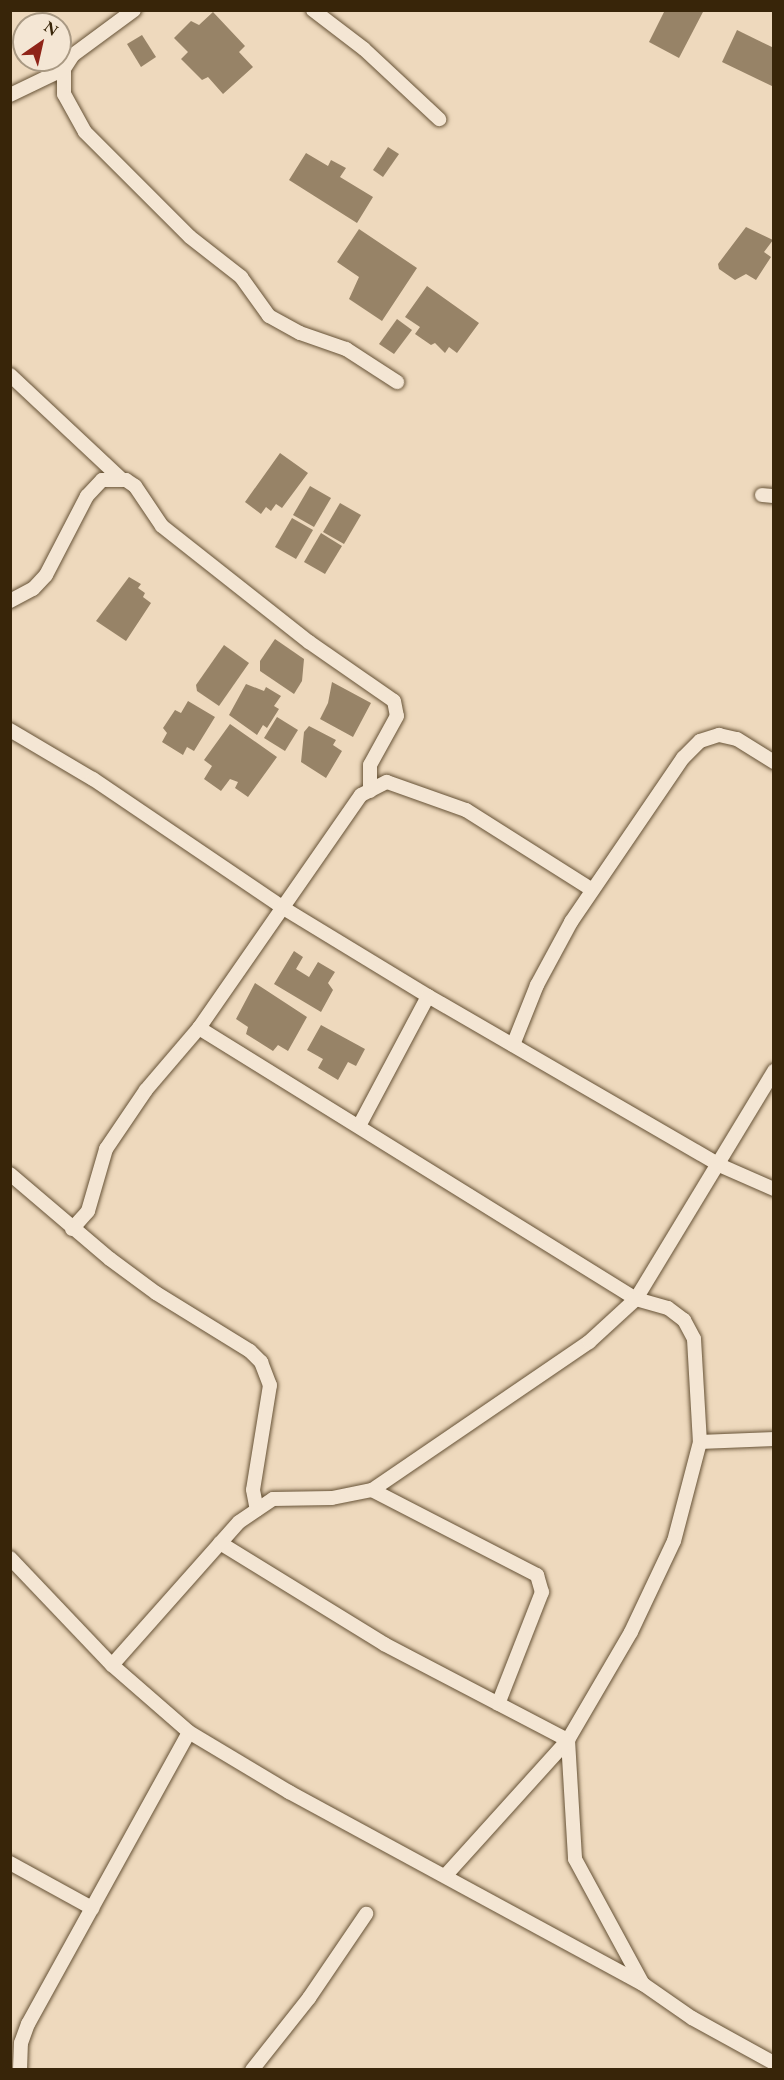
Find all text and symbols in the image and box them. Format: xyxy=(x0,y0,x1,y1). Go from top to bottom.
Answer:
north arrow xyxy=(12,12,72,72)
text: N xyxy=(40,16,62,41)

